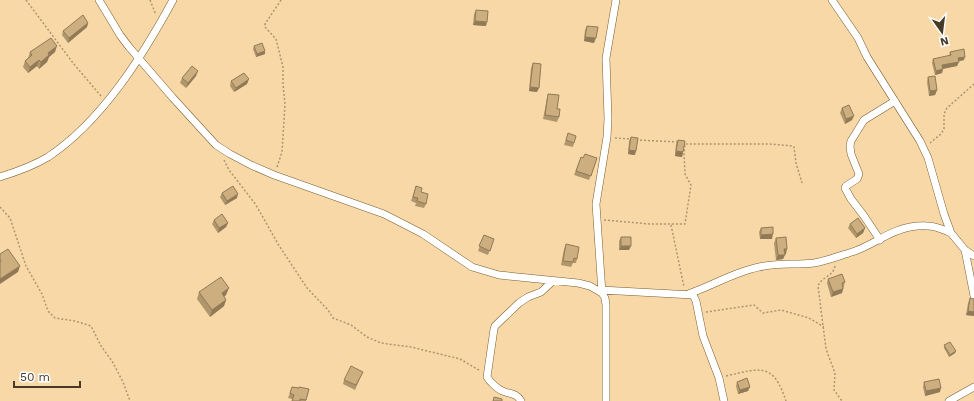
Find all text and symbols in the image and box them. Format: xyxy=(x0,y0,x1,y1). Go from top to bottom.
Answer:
north arrow xyxy=(922,12,962,52)
text: N xyxy=(939,34,950,49)
scale bar xyxy=(14,363,80,389)
text: 50 m xyxy=(20,370,50,384)

